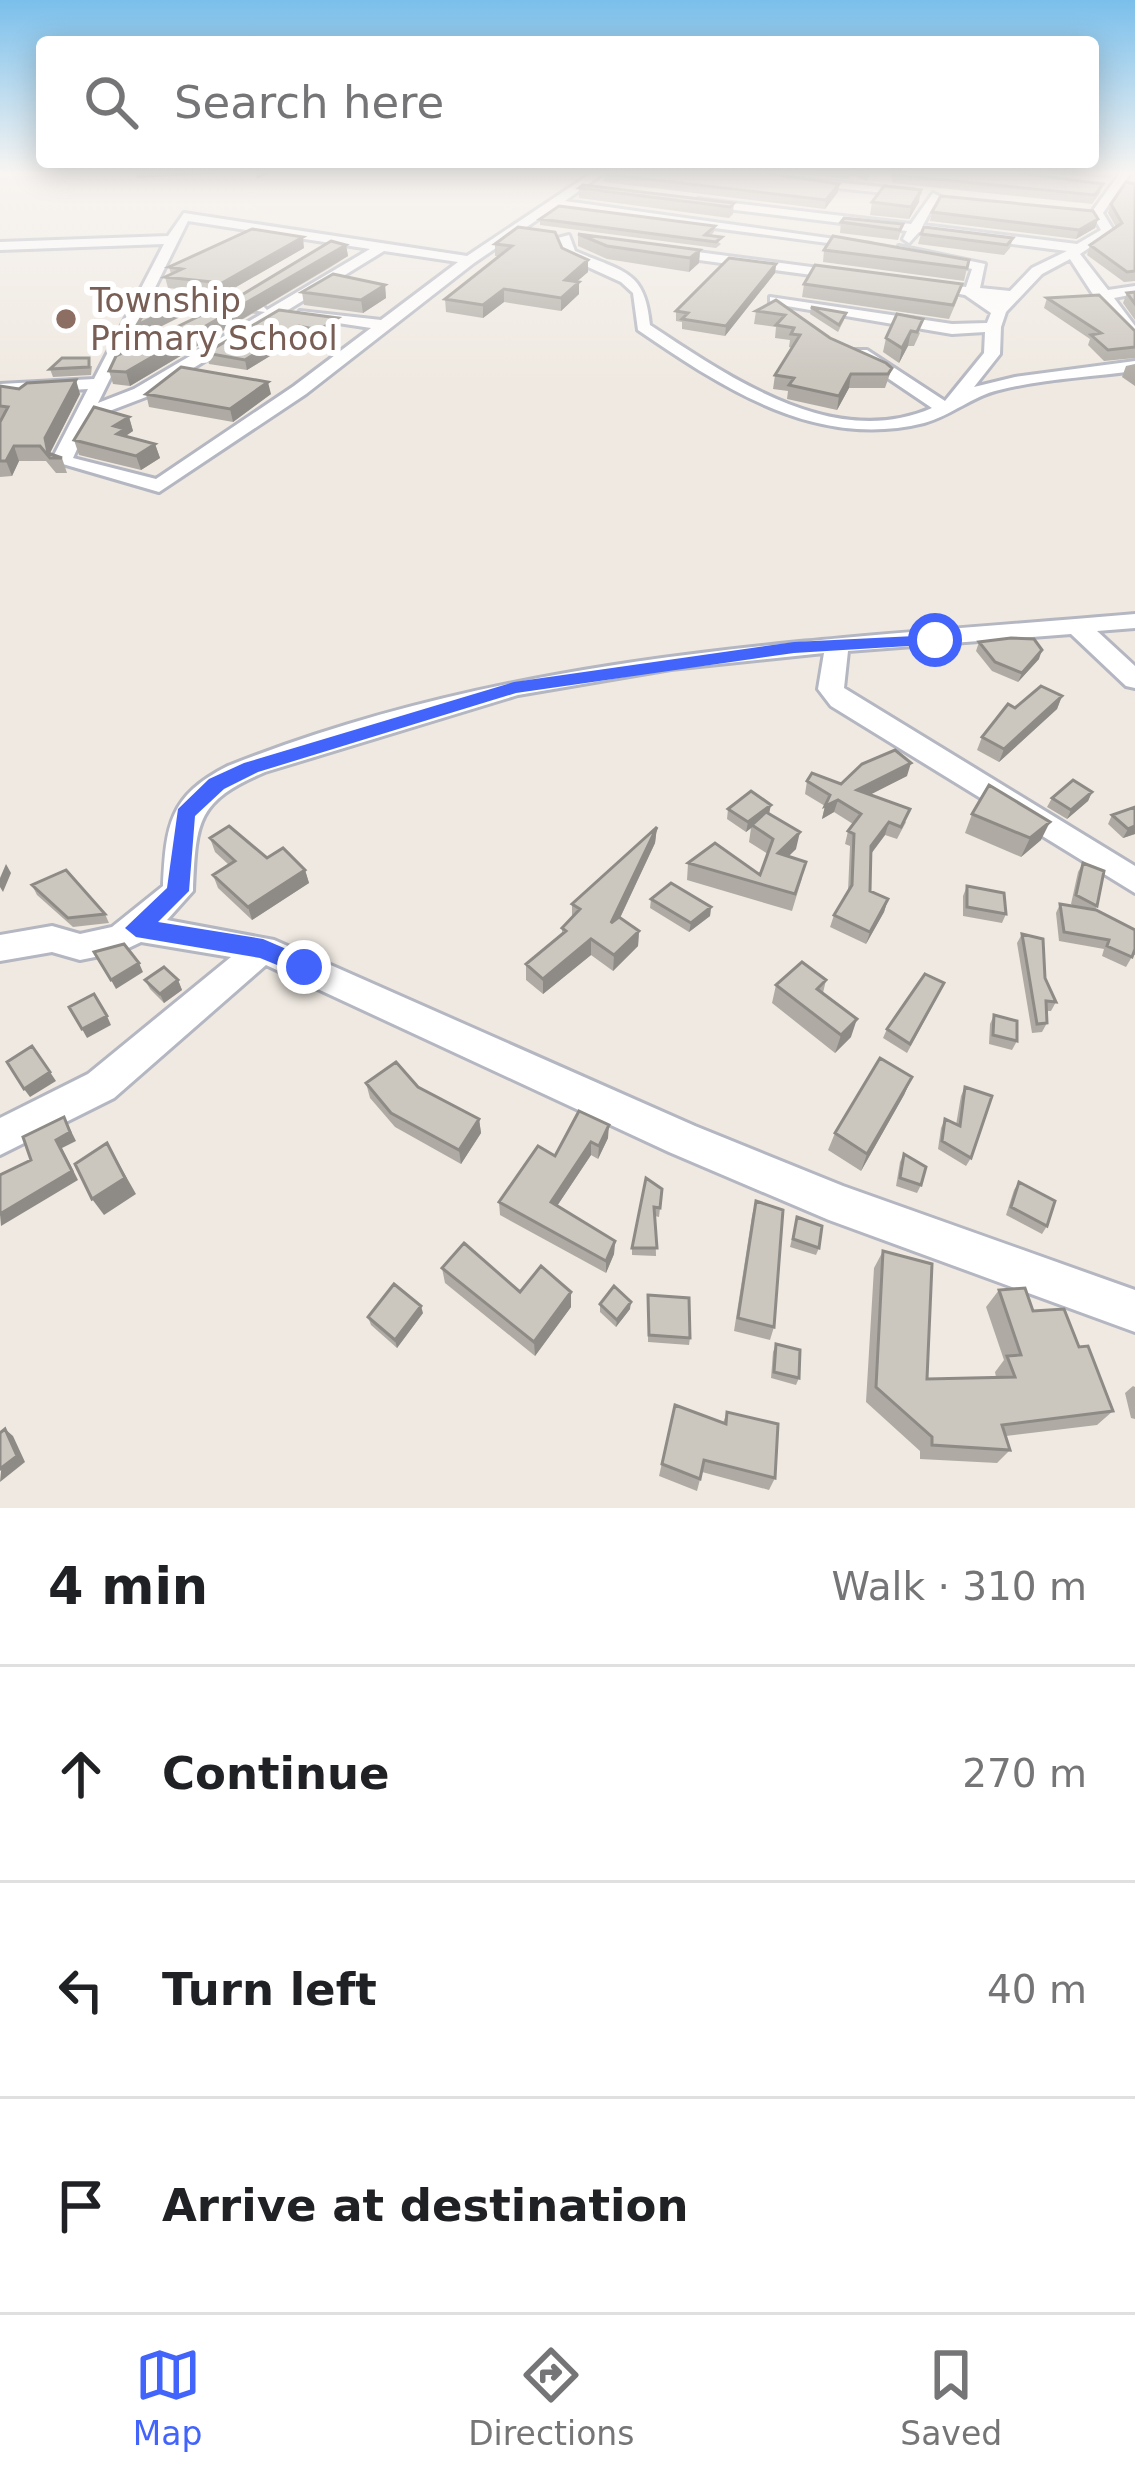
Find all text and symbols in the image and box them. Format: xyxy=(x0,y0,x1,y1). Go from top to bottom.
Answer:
search box xyxy=(36,36,1099,168)
icon: search xyxy=(78,69,144,135)
text: Search here xyxy=(174,76,444,129)
place label: Township Primary School xyxy=(89,281,338,358)
marker: Township Primary School xyxy=(53,306,79,332)
route start xyxy=(908,613,962,667)
route end xyxy=(277,940,331,994)
text: 4 min xyxy=(48,1557,208,1616)
text: Walk · 310 m xyxy=(832,1564,1087,1609)
icon: ahead xyxy=(48,1741,114,1807)
text: Continue xyxy=(162,1747,390,1800)
text: 270 m xyxy=(962,1751,1087,1796)
icon: left xyxy=(48,1957,114,2023)
text: Turn left xyxy=(162,1963,377,2016)
text: 40 m xyxy=(987,1967,1087,2012)
icon: arrive xyxy=(48,2173,114,2239)
text: Arrive at destination xyxy=(162,2179,688,2232)
tab: Map xyxy=(133,2342,203,2453)
tab: Directions xyxy=(468,2342,634,2453)
tab: Saved xyxy=(900,2342,1002,2453)

